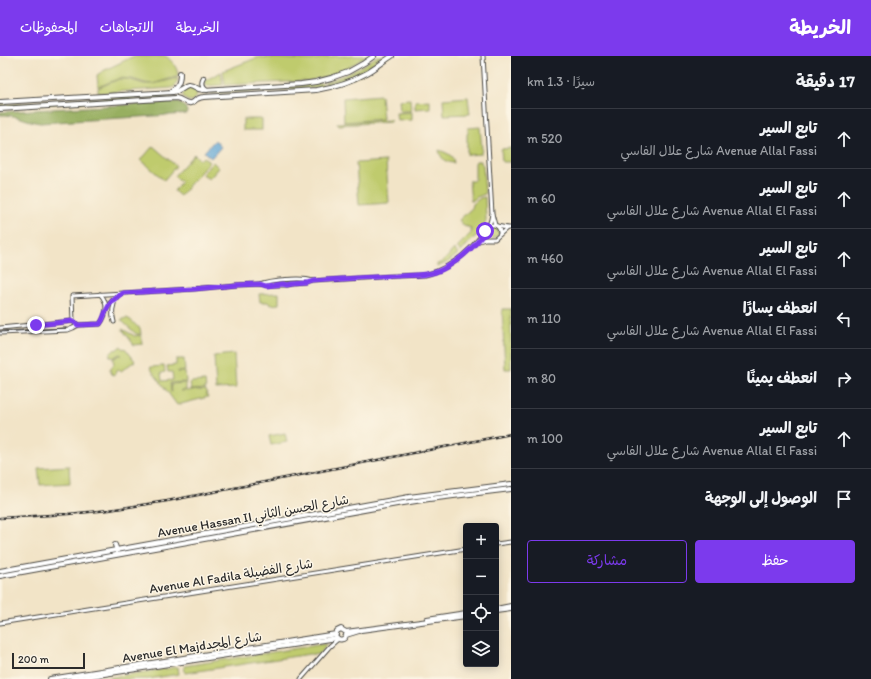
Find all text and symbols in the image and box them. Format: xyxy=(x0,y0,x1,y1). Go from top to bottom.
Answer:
text: الخريطة xyxy=(789,16,851,39)
text: المحفوظات xyxy=(20,19,78,36)
text: الاتجاهات xyxy=(100,19,154,36)
text: الخريطة xyxy=(176,19,219,36)
text: 17 دقيقة xyxy=(796,71,855,91)
text: سيرًا · 1.3 km xyxy=(527,74,595,89)
text: تابع السير xyxy=(760,119,817,137)
icon: ahead xyxy=(833,128,855,150)
text: 520 m xyxy=(527,131,563,146)
text: Avenue Allal Fassi شارع علال الفاسي xyxy=(620,143,817,158)
text: تابع السير xyxy=(760,179,817,197)
icon: ahead xyxy=(833,188,855,210)
text: 60 m xyxy=(527,191,556,206)
text: Avenue Allal El Fassi شارع علال الفاسي xyxy=(607,203,817,218)
route start xyxy=(476,222,494,240)
text: تابع السير xyxy=(760,239,817,257)
icon: ahead xyxy=(833,248,855,270)
text: 460 m xyxy=(527,251,564,266)
text: Avenue Allal El Fassi شارع علال الفاسي xyxy=(607,263,817,278)
text: انعطف يسارًا xyxy=(743,299,817,317)
icon: left xyxy=(833,308,855,330)
text: 110 m xyxy=(527,311,561,326)
route end xyxy=(27,316,45,334)
text: Avenue Allal El Fassi شارع علال الفاسي xyxy=(607,323,817,338)
icon: right xyxy=(833,368,855,390)
text: انعطف يمينًا xyxy=(747,369,817,387)
text: 80 m xyxy=(527,371,556,386)
text: تابع السير xyxy=(760,419,817,437)
icon: ahead xyxy=(833,428,855,450)
text: 100 m xyxy=(527,431,563,446)
text: Avenue Allal El Fassi شارع علال الفاسي xyxy=(607,443,817,458)
icon: arrive xyxy=(833,488,855,510)
text: الوصول إلى الوجهة xyxy=(705,489,817,507)
street label: Avenue Hassan II شارع الحسن الثاني xyxy=(156,492,351,544)
map controls xyxy=(463,523,499,667)
button: + xyxy=(463,523,499,559)
button: مشاركة xyxy=(527,540,687,583)
button: حفظ xyxy=(695,540,855,583)
street label: Avenue Al Fadila شارع الفضيلة xyxy=(148,556,314,598)
button: − xyxy=(463,559,499,595)
button: locate xyxy=(463,595,499,631)
street label: Avenue El Majdشارع المجد xyxy=(121,629,263,667)
button: layers xyxy=(463,631,499,667)
scale bar xyxy=(12,651,85,670)
text: 200 m xyxy=(18,653,49,666)

